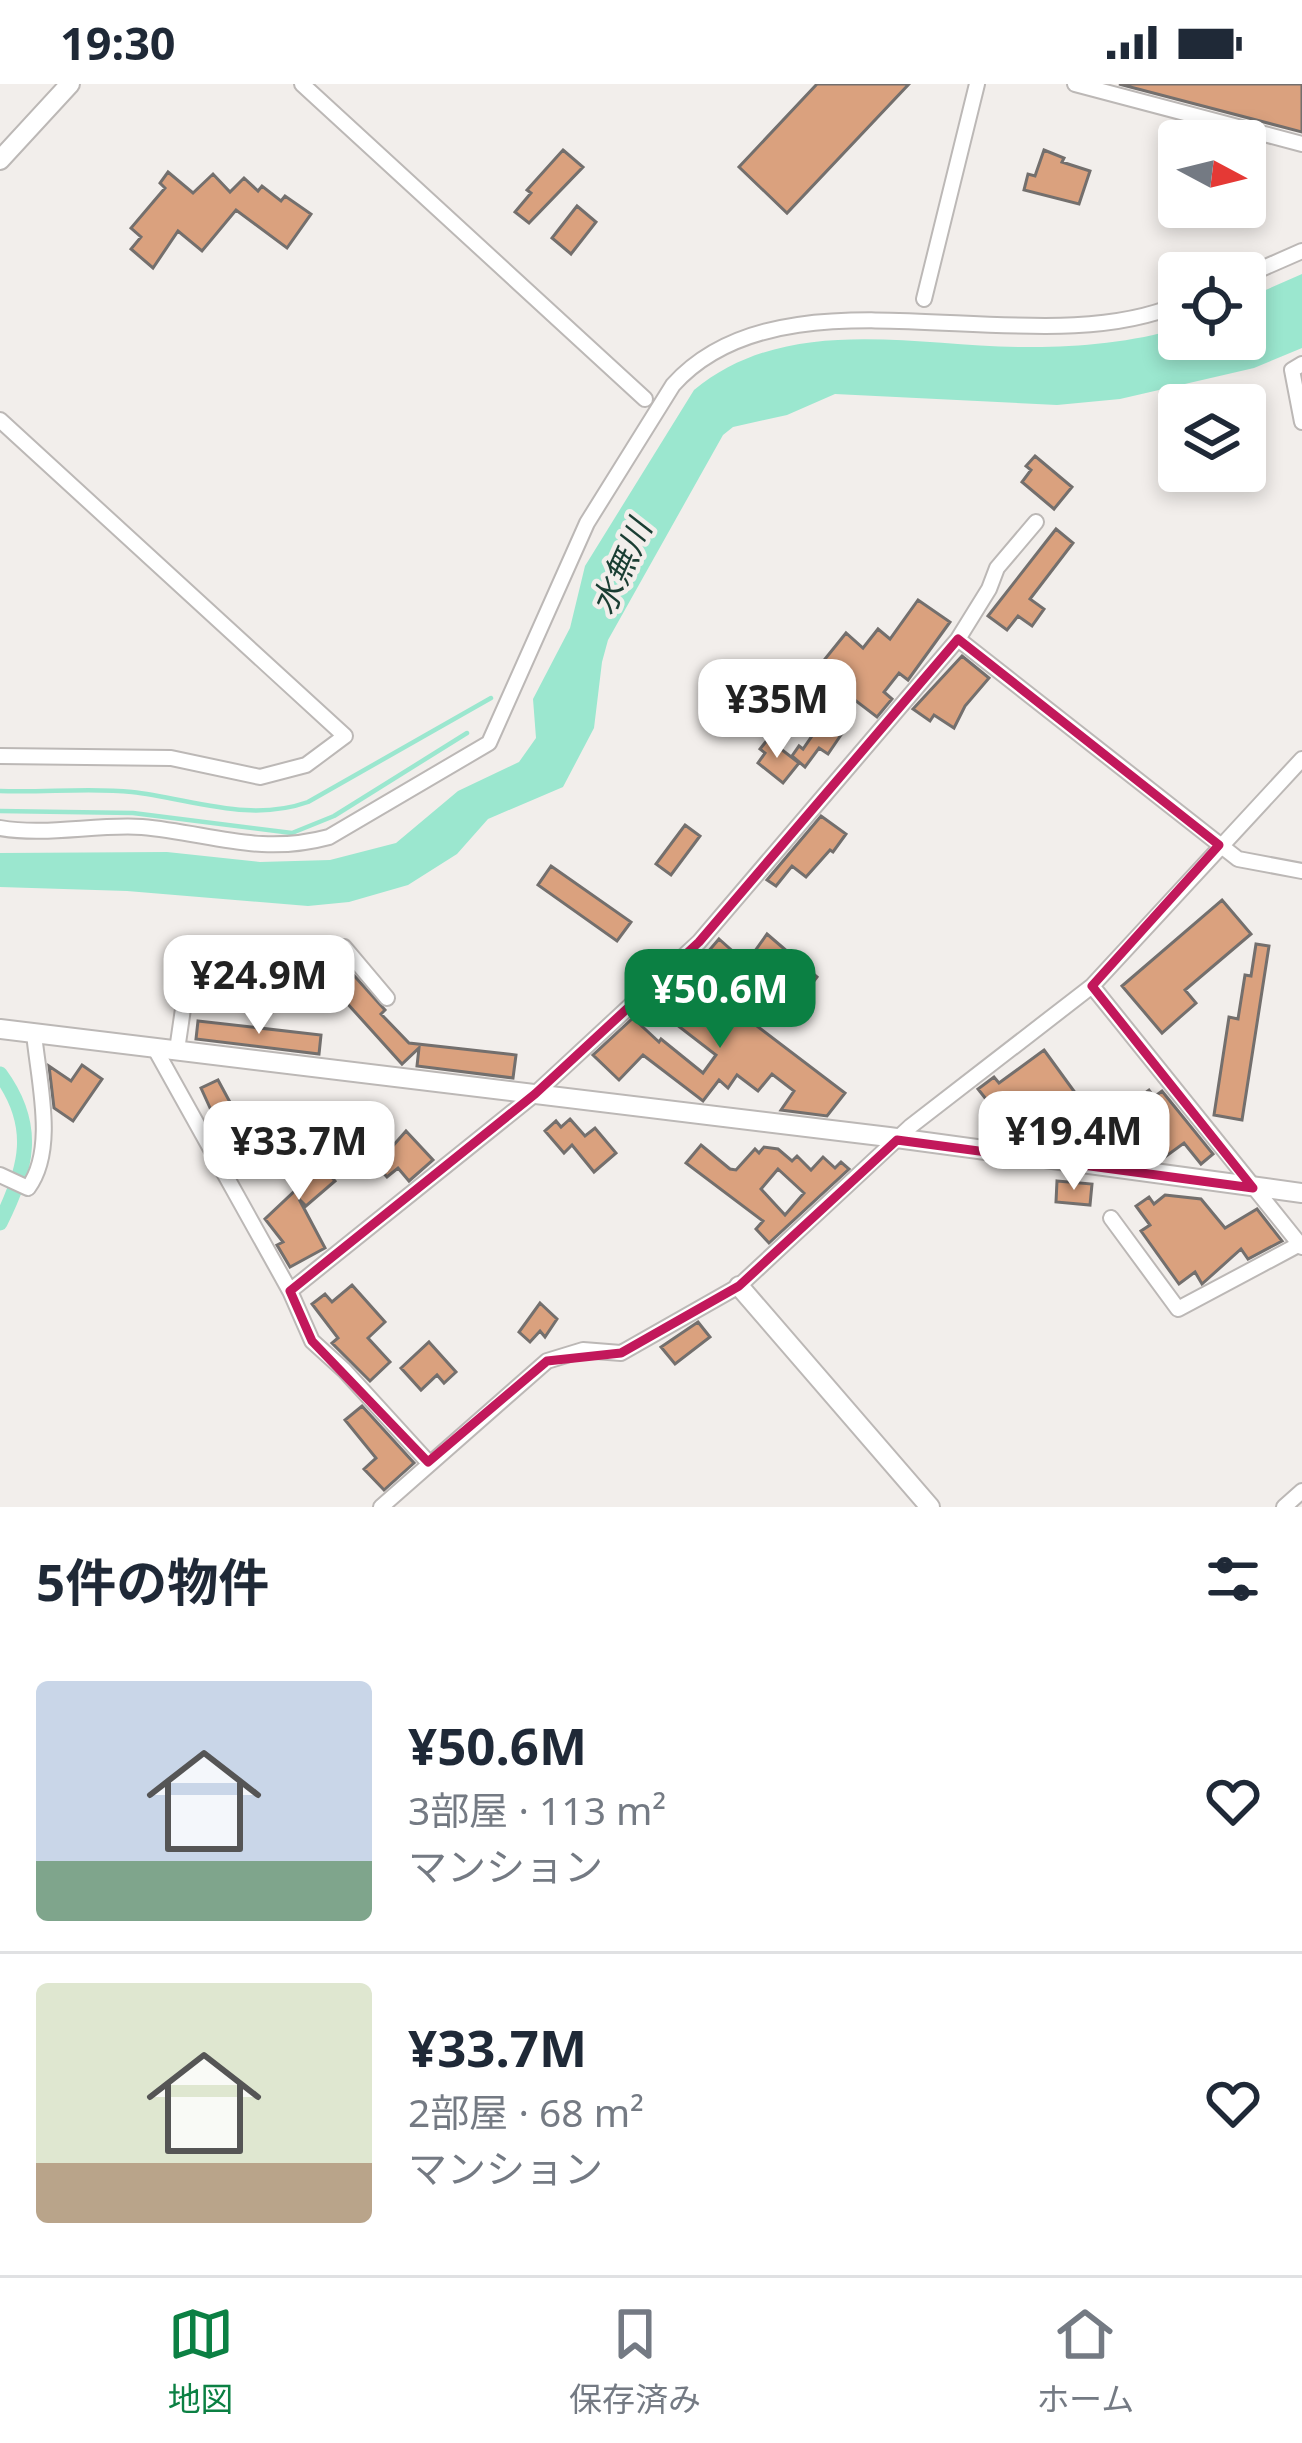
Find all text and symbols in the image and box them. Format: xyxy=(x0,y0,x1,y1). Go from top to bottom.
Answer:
text: 19:30 xyxy=(60,12,176,73)
north arrow xyxy=(1158,120,1266,228)
map controls xyxy=(1158,120,1266,492)
button: locate xyxy=(1158,252,1266,360)
button: layers xyxy=(1158,384,1266,492)
water label: 水無川 xyxy=(580,510,662,621)
pin: ¥35M xyxy=(706,659,848,761)
text: ¥35M xyxy=(725,671,829,724)
pin: ¥24.9M xyxy=(161,935,357,1037)
text: ¥24.9M xyxy=(191,947,327,1000)
pin: ¥50.6M xyxy=(622,949,818,1051)
text: ¥50.6M xyxy=(652,961,788,1014)
pin: ¥19.4M xyxy=(976,1091,1172,1193)
pin: ¥33.7M xyxy=(201,1101,397,1203)
text: ¥19.4M xyxy=(1006,1103,1142,1156)
text: ¥33.7M xyxy=(231,1113,367,1166)
text: 5件の物件 xyxy=(36,1546,269,1616)
icon: filters xyxy=(1200,1546,1266,1612)
text: ¥50.6M xyxy=(408,1710,587,1780)
icon: home xyxy=(132,1729,276,1873)
icon: heart xyxy=(1200,1768,1266,1834)
text: 3部屋 · 113 m² xyxy=(408,1783,666,1836)
text: マンション xyxy=(408,1839,603,1892)
text: ¥33.7M xyxy=(408,2012,587,2082)
icon: home xyxy=(132,2031,276,2175)
icon: heart xyxy=(1200,2070,1266,2136)
text: 2部屋 · 68 m² xyxy=(408,2085,644,2138)
text: マンション xyxy=(408,2141,603,2194)
tab: 地図 xyxy=(168,2301,234,2421)
tab: 保存済み xyxy=(569,2301,701,2421)
tab: ホーム xyxy=(1036,2301,1134,2421)

